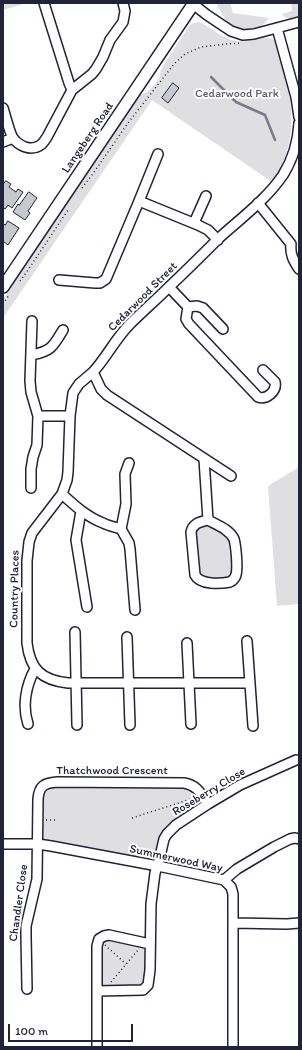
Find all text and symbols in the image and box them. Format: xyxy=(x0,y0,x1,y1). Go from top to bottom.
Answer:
park label: Cedarwood Park xyxy=(195,87,279,101)
street label: Langeberg Road xyxy=(59,100,117,176)
street label: Cedarwood Street xyxy=(105,259,181,335)
street label: Country Places xyxy=(7,550,23,628)
street label: Thatchwood Crescent xyxy=(56,764,168,778)
street label: Roseberry Close xyxy=(170,765,248,819)
street label: Summerwood Way xyxy=(128,842,224,876)
street label: Chandler Close xyxy=(6,863,32,943)
scale bar xyxy=(10,1016,135,1042)
text: 100 m xyxy=(15,1024,48,1038)

